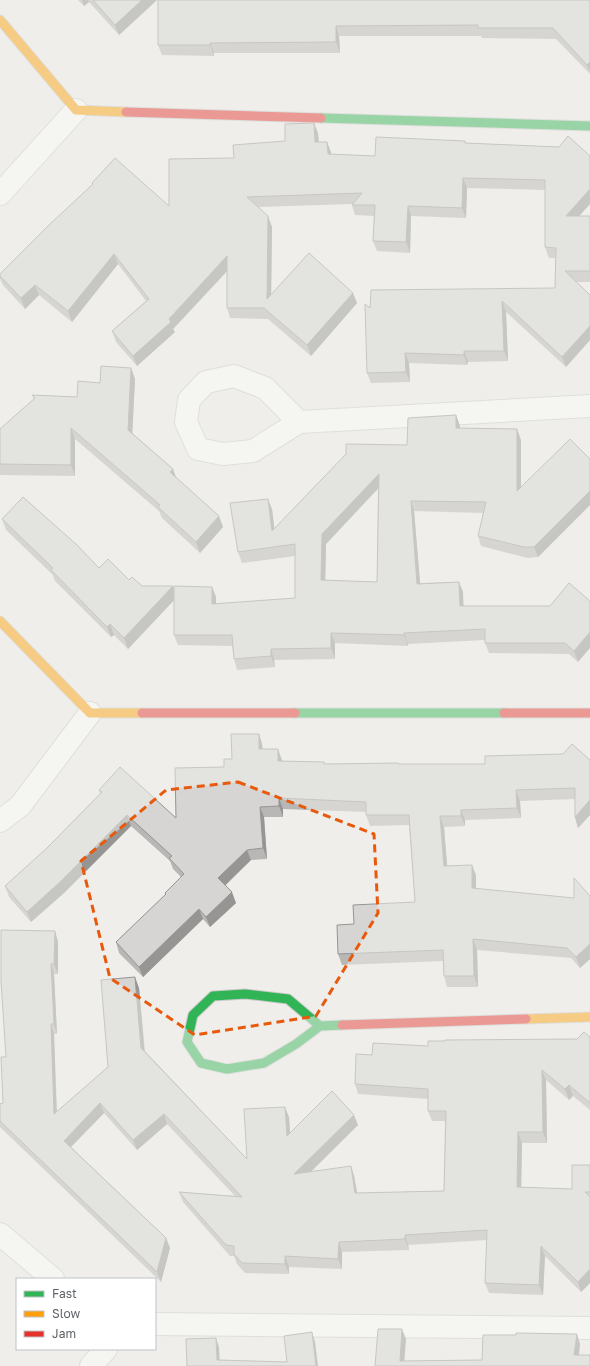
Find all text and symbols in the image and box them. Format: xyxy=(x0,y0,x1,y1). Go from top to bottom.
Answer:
legend xyxy=(16,1278,156,1350)
text: Fast xyxy=(52,1286,77,1301)
text: Slow xyxy=(52,1306,80,1321)
text: Jam xyxy=(52,1326,76,1341)

